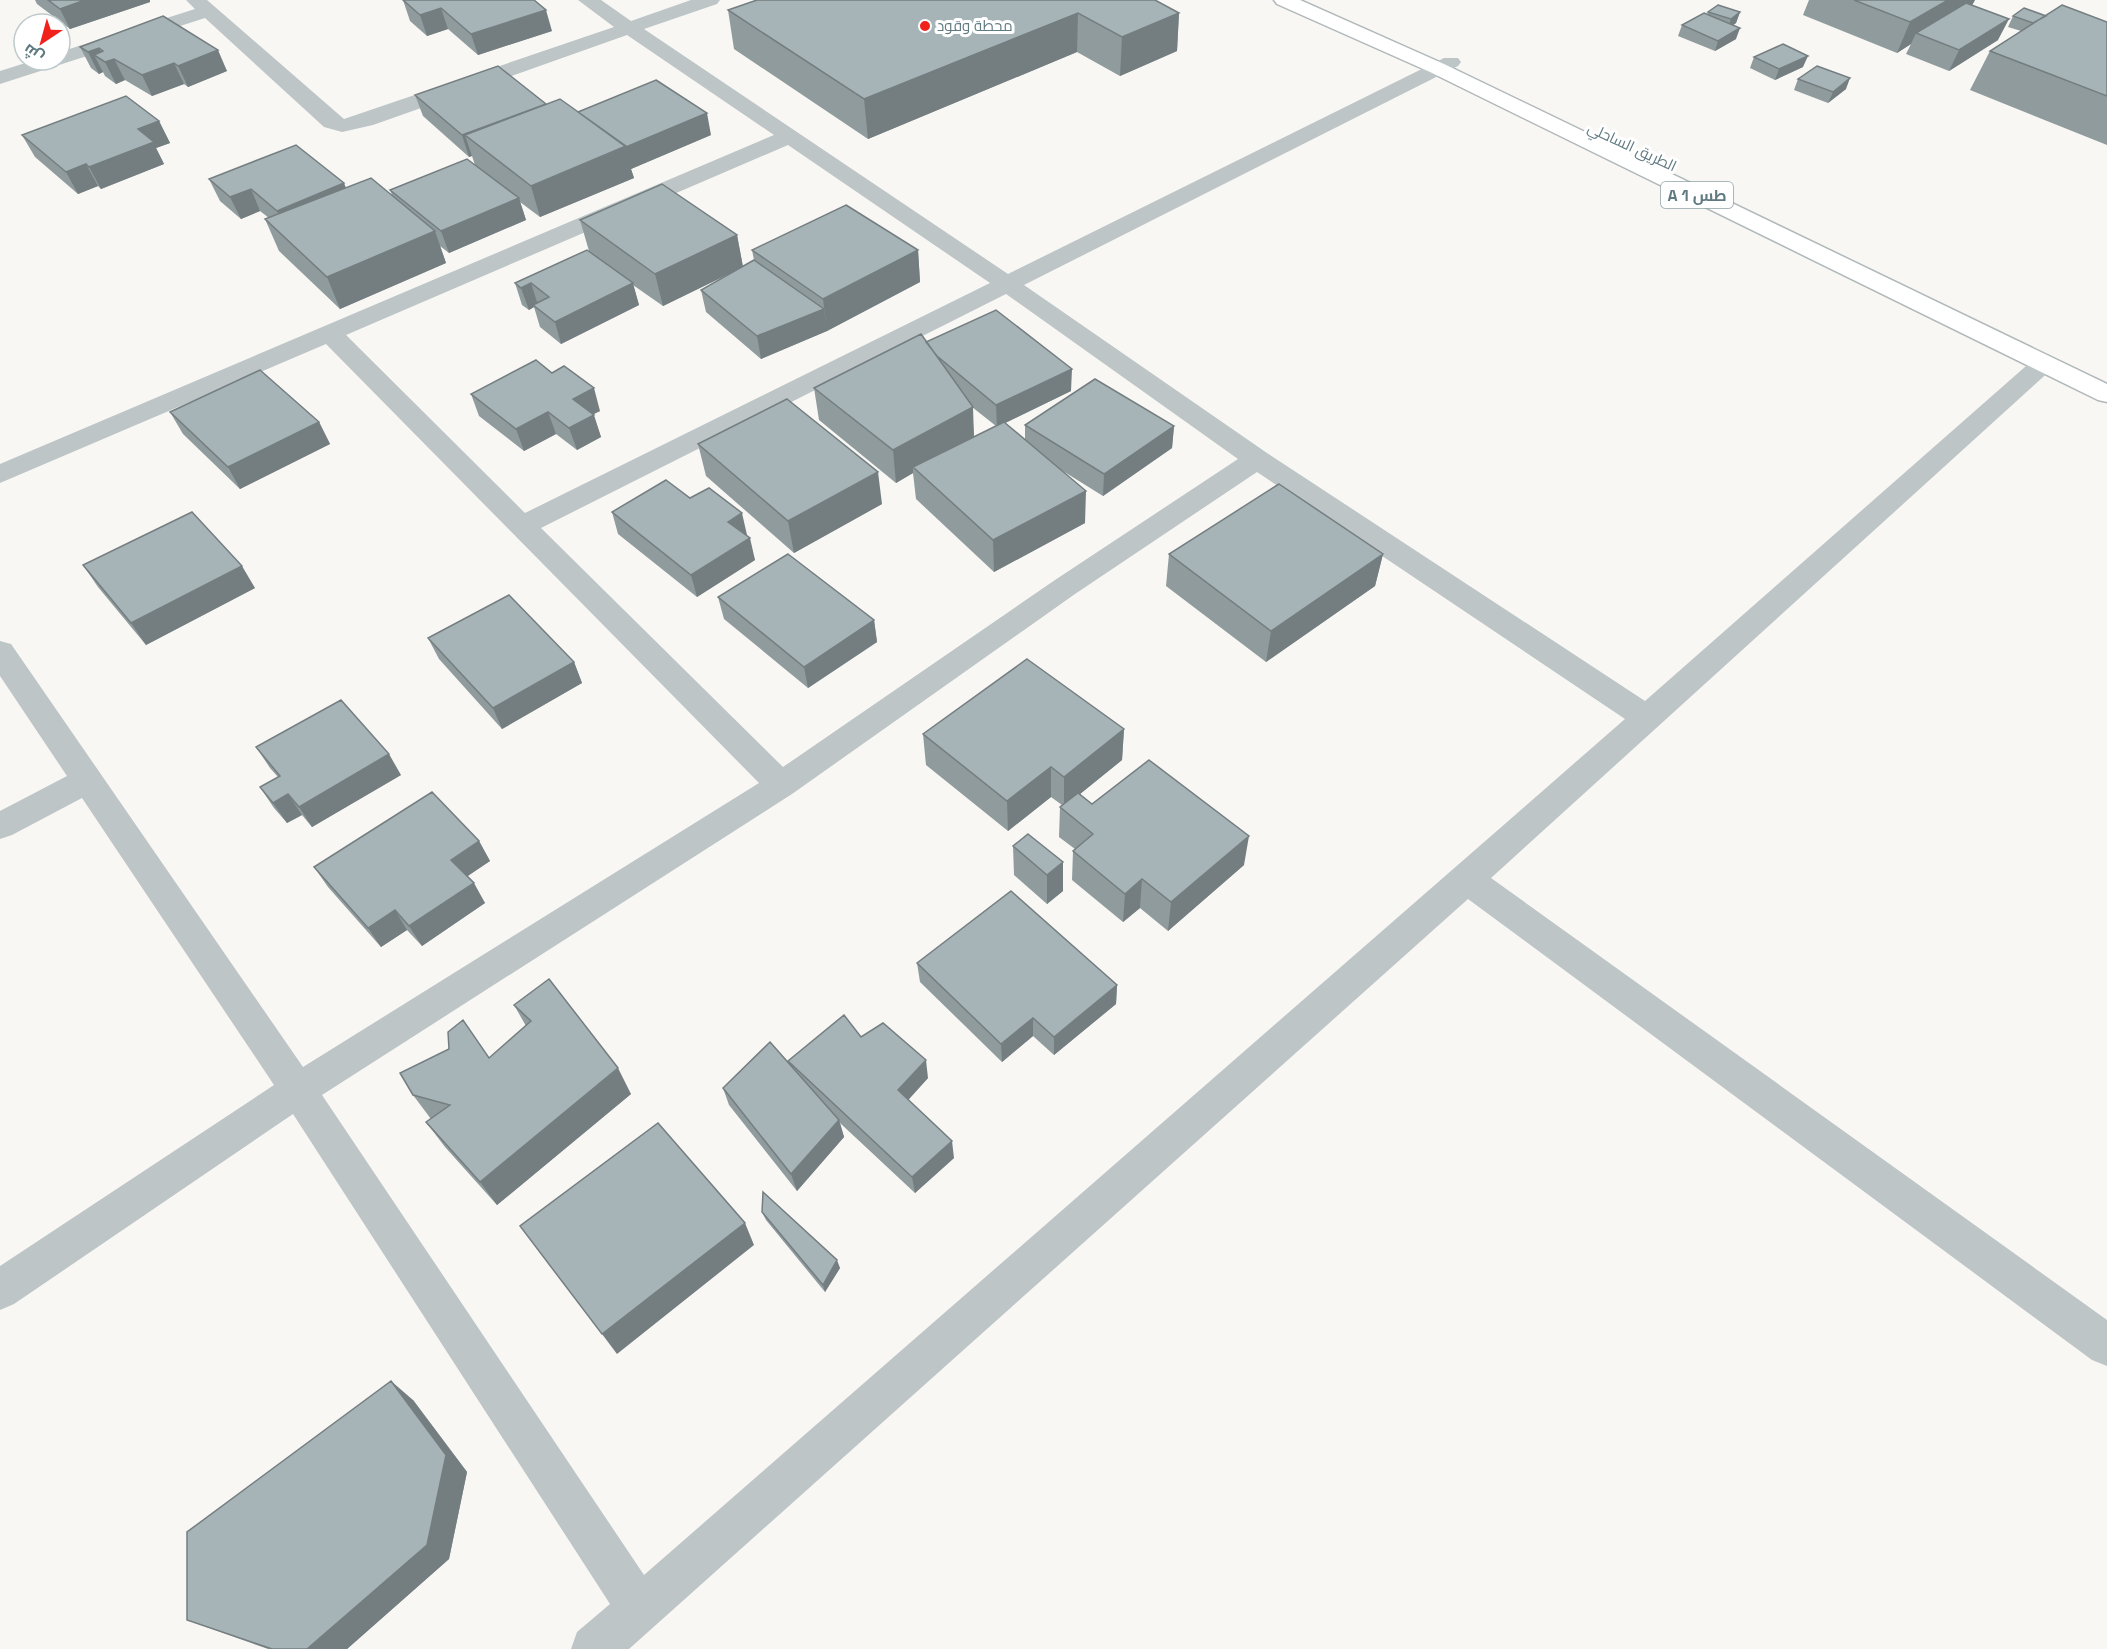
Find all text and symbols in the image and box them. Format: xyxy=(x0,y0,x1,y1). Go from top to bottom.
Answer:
north arrow xyxy=(12,12,72,72)
place label: محطة وقود xyxy=(937,16,1013,35)
marker: محطة وقود xyxy=(918,19,932,33)
text: ش xyxy=(19,39,48,68)
street label: الطريق الساحلي xyxy=(1583,118,1680,178)
road number: A 1 طس xyxy=(1661,182,1733,208)

